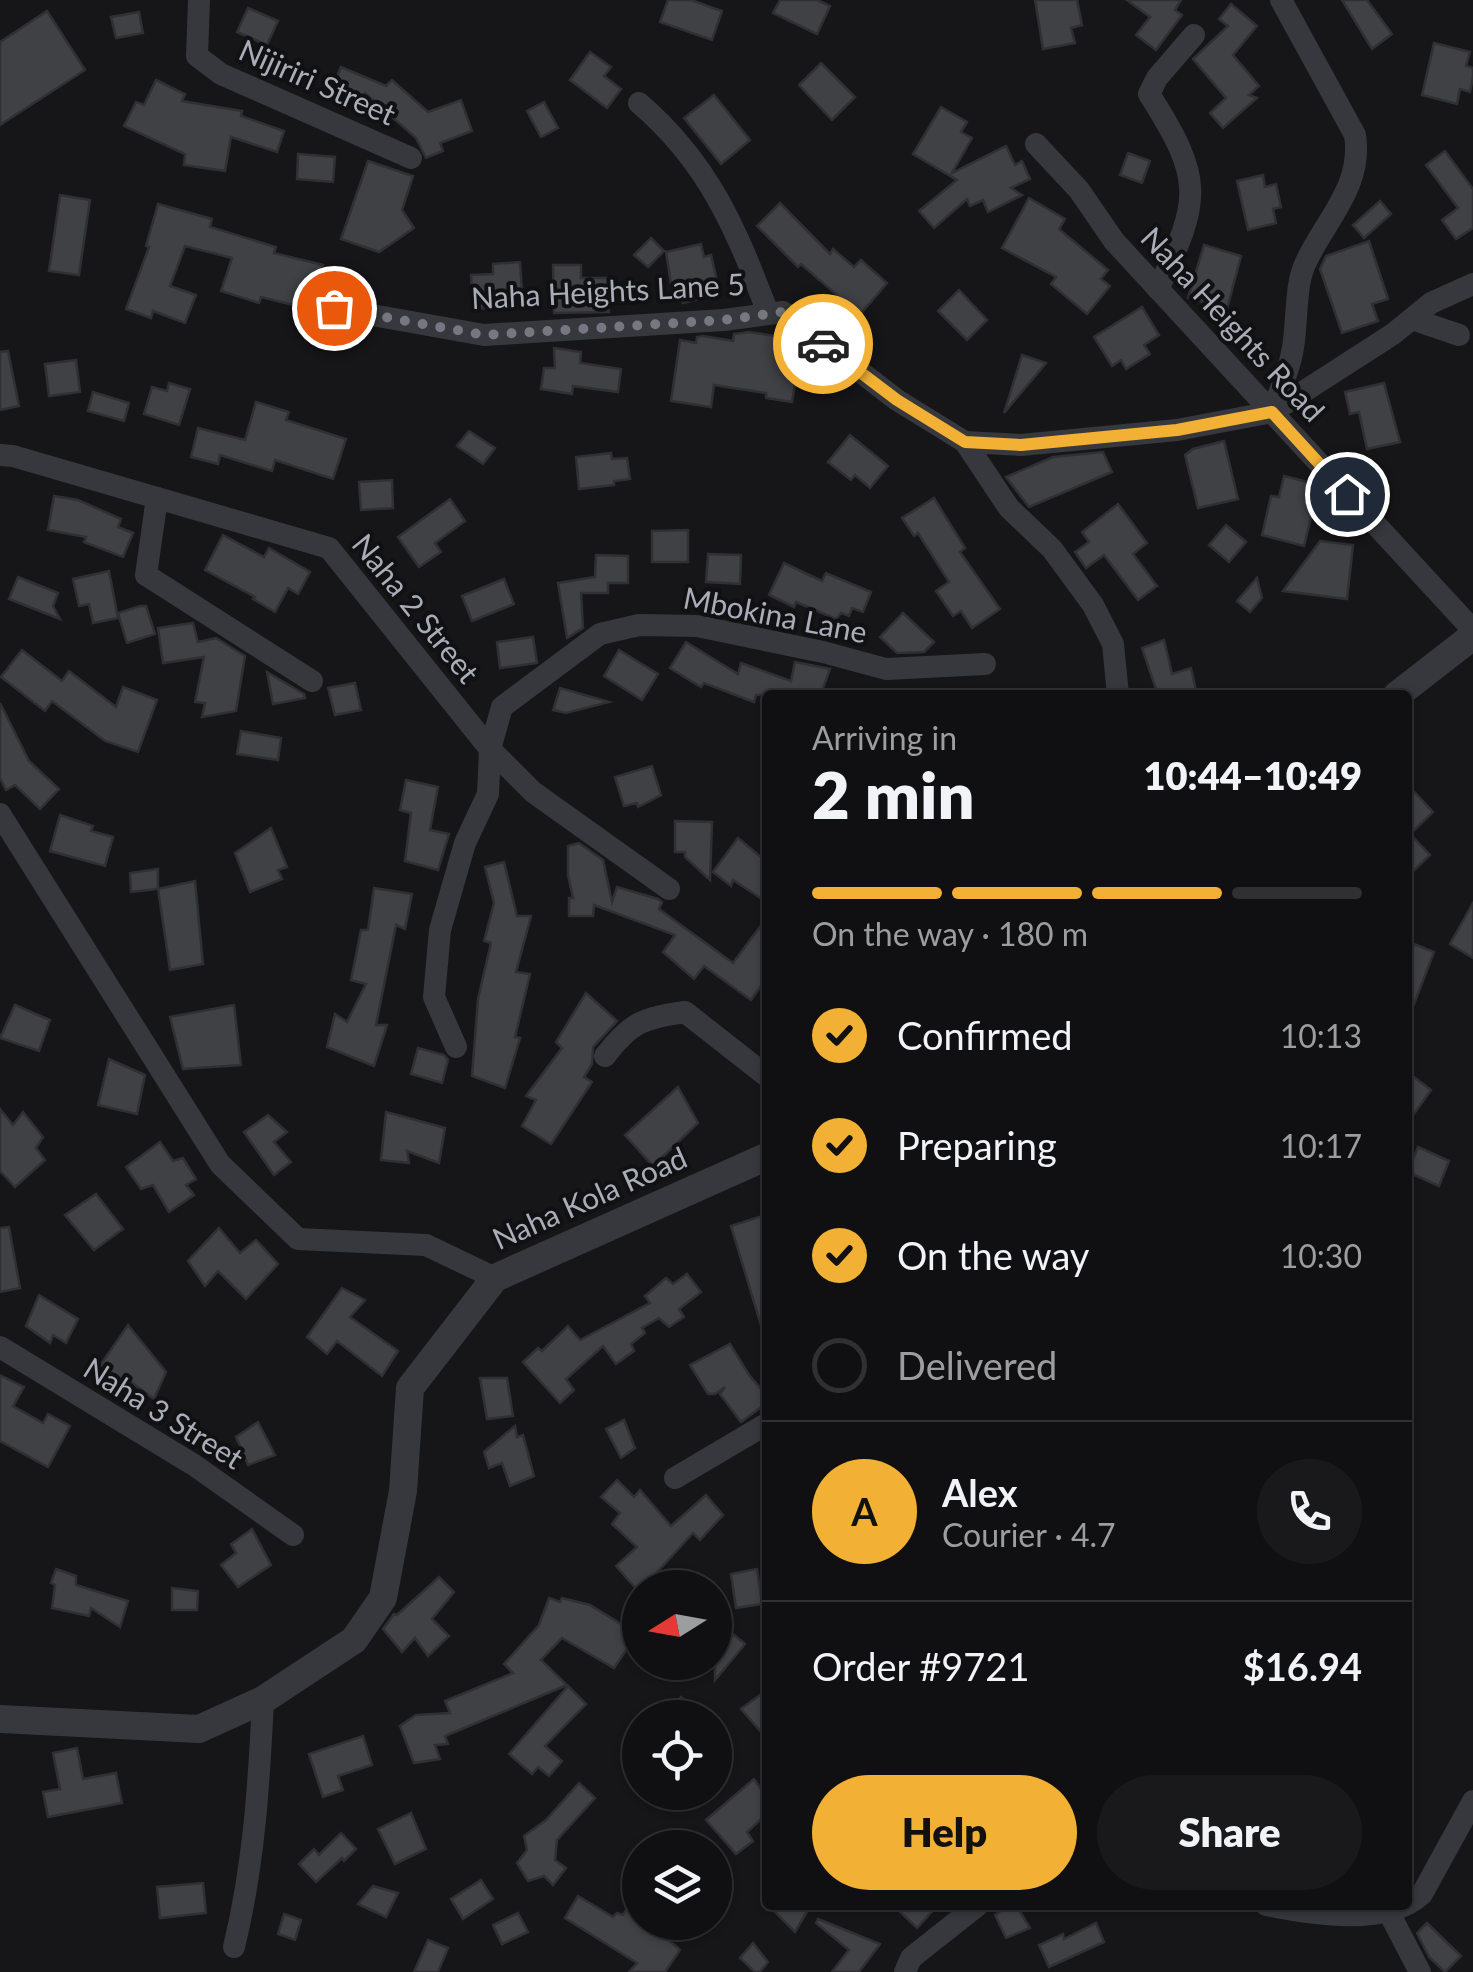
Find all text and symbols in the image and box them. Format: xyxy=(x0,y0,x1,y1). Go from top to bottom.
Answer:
street label: Nijiriri Street xyxy=(234,31,402,132)
street label: Naha Heights Road xyxy=(1134,219,1333,428)
street label: Naha Heights Lane 5 xyxy=(470,265,746,315)
pin xyxy=(292,266,377,351)
icon: bag xyxy=(307,281,362,336)
courier xyxy=(773,294,873,394)
icon: car xyxy=(796,317,851,372)
pin xyxy=(1305,452,1390,537)
icon: home xyxy=(1320,467,1375,522)
street label: Naha 2 Street xyxy=(346,526,488,689)
street label: Mbokina Lane xyxy=(681,579,870,649)
text: Arriving in xyxy=(812,718,957,757)
text: 10:44–10:49 xyxy=(1143,752,1362,798)
text: 2 min xyxy=(812,755,974,833)
text: On the way · 180 m xyxy=(812,914,1088,953)
icon: check xyxy=(812,1008,867,1063)
text: Confirmed xyxy=(897,1012,1073,1058)
text: 10:13 xyxy=(1280,1016,1362,1055)
icon: check xyxy=(812,1118,867,1173)
text: Preparing xyxy=(897,1122,1057,1168)
text: 10:17 xyxy=(1280,1126,1362,1165)
street label: Naha Kola Road xyxy=(487,1138,692,1256)
icon: check xyxy=(812,1228,867,1283)
text: On the way xyxy=(897,1232,1089,1278)
text: 10:30 xyxy=(1280,1236,1362,1275)
text: Delivered xyxy=(897,1342,1057,1388)
street label: Naha 3 Street xyxy=(78,1349,250,1476)
button: phone xyxy=(1257,1459,1362,1564)
text: Alex xyxy=(942,1469,1018,1515)
text: A xyxy=(851,1488,878,1534)
text: Courier · 4.7 xyxy=(942,1515,1116,1554)
north arrow xyxy=(622,1570,732,1680)
map controls xyxy=(622,1570,732,1940)
text: Order #9721 xyxy=(812,1643,1029,1689)
text: $16.94 xyxy=(1243,1643,1362,1689)
button: locate xyxy=(622,1700,732,1810)
button: Help xyxy=(812,1775,1077,1890)
button: Share xyxy=(1097,1775,1362,1890)
button: layers xyxy=(622,1830,732,1940)

